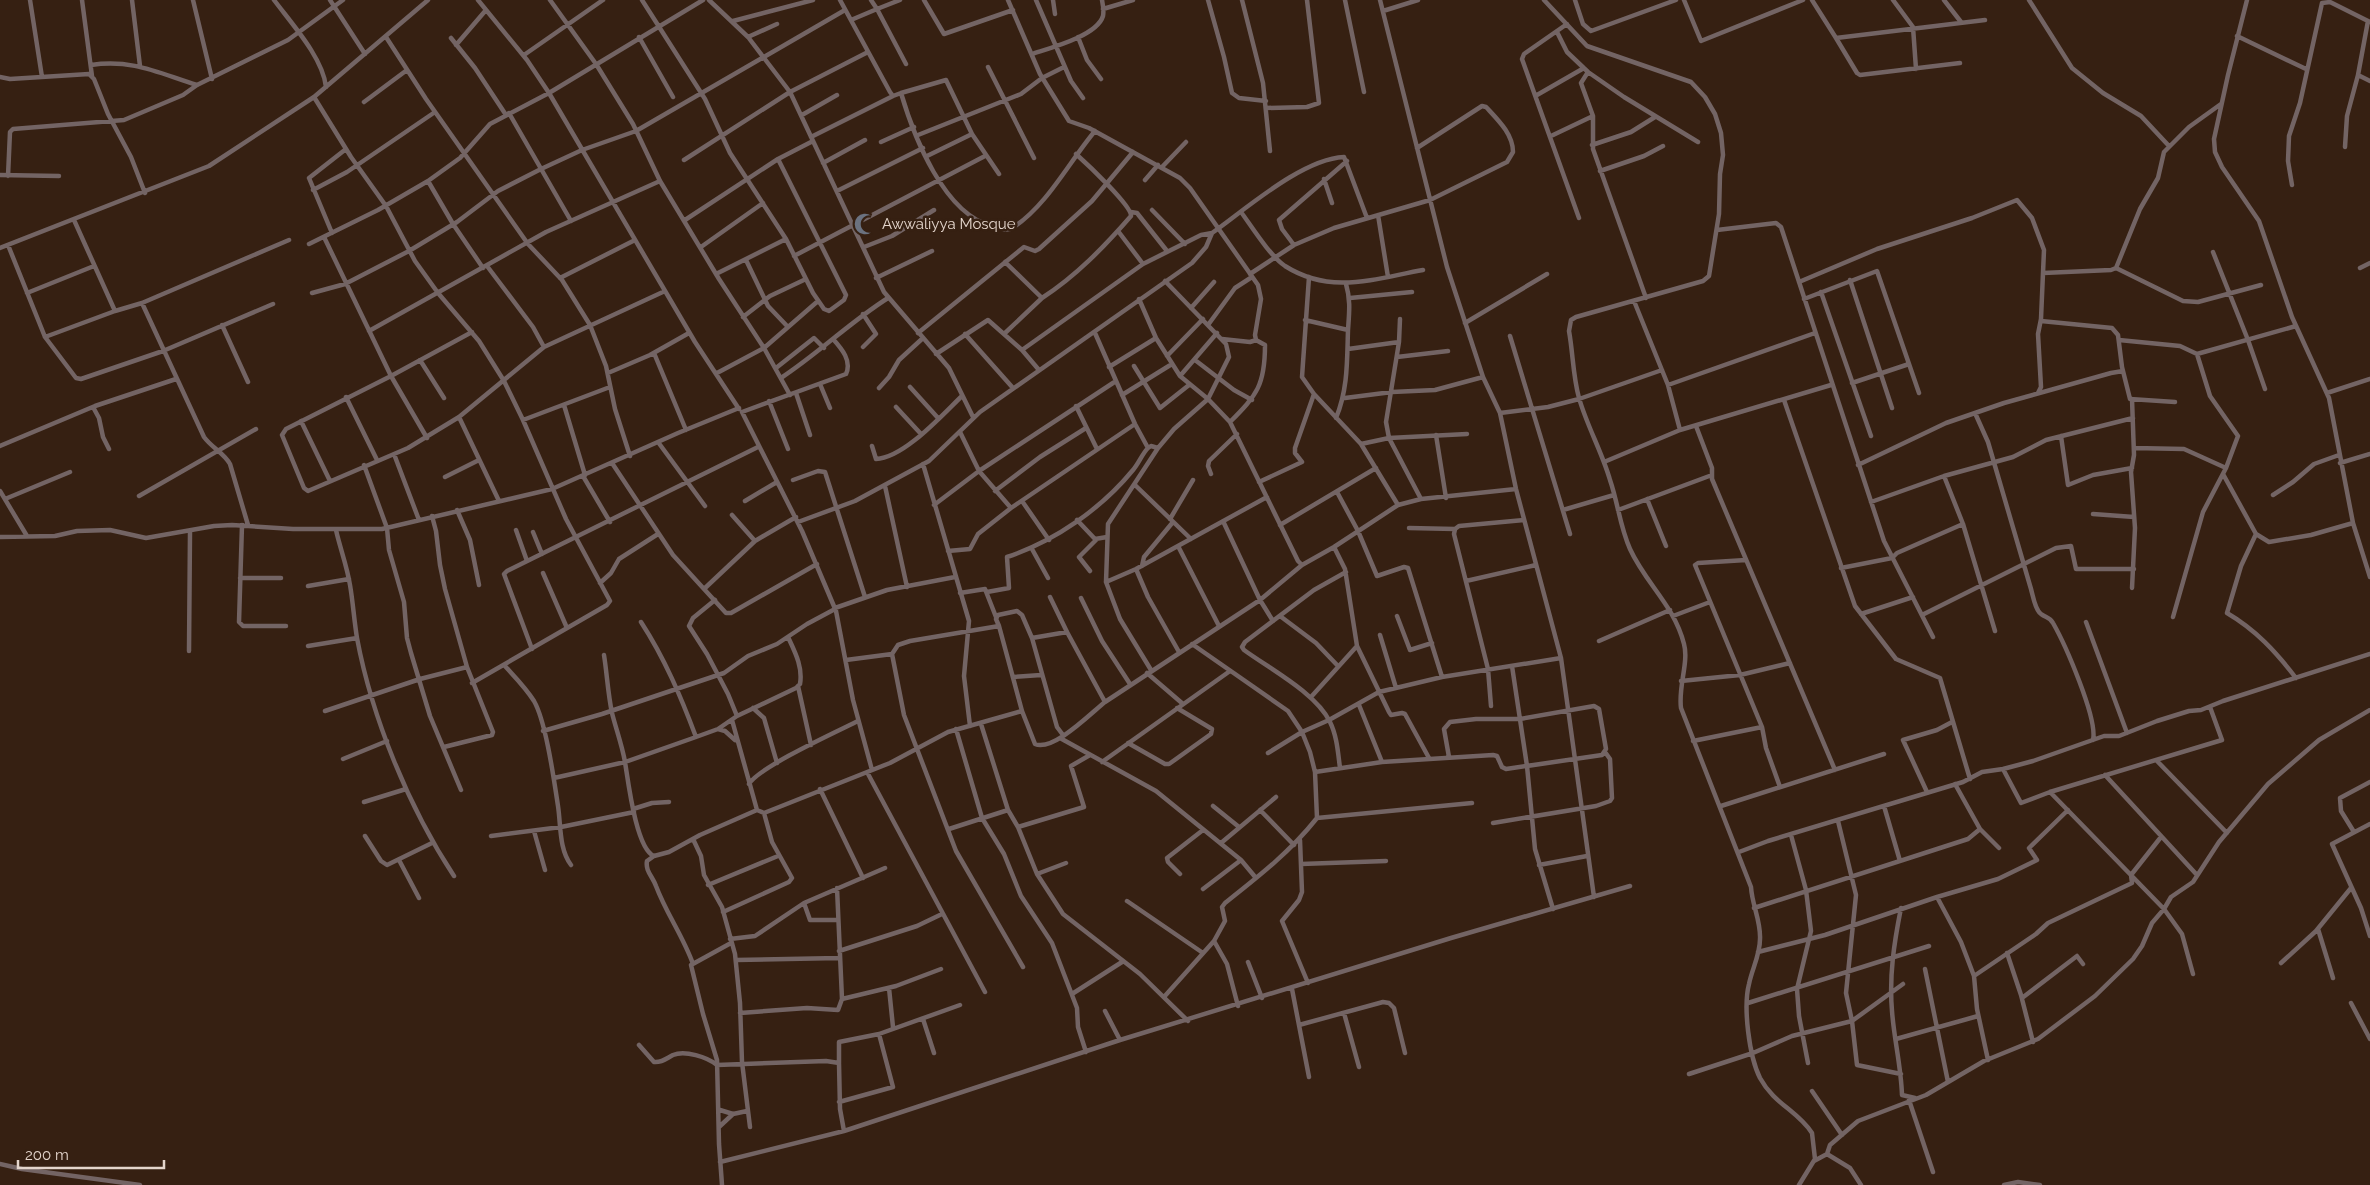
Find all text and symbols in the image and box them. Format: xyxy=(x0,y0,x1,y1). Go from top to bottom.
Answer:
mosque icon: Awwaliyya Mosque xyxy=(852,211,878,237)
place label: Awwaliyya Mosque xyxy=(882,215,1016,233)
scale bar xyxy=(18,1138,164,1170)
text: 200 m xyxy=(25,1146,69,1164)

